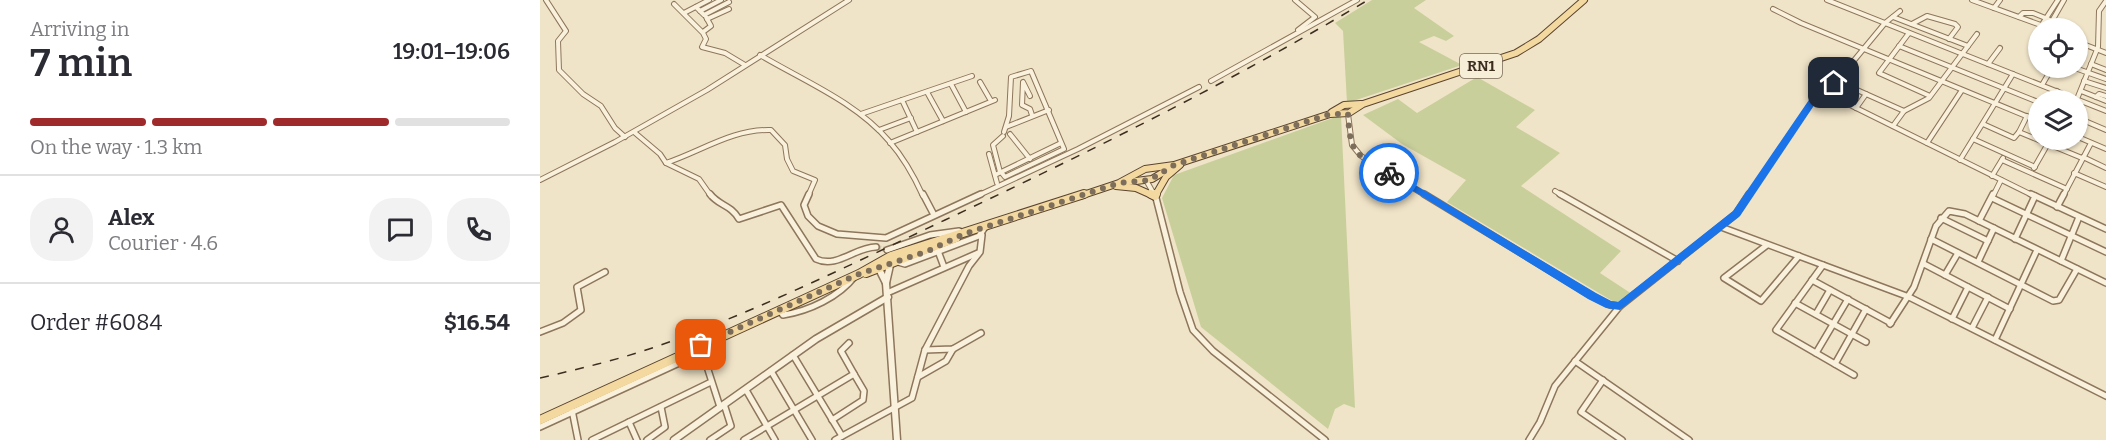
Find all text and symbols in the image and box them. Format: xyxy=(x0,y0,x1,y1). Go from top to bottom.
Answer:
text: Arriving in xyxy=(30,17,129,41)
map controls xyxy=(2028,18,2088,150)
button: locate xyxy=(2028,18,2088,78)
text: 19:01–19:06 xyxy=(393,38,510,65)
text: 7 min xyxy=(30,40,132,86)
road number: RN1 xyxy=(1460,54,1502,78)
pin xyxy=(1808,57,1859,108)
icon: home xyxy=(1817,66,1850,99)
button: layers xyxy=(2028,90,2088,150)
text: On the way · 1.3 km xyxy=(30,135,202,159)
courier xyxy=(1359,143,1419,203)
icon: bike xyxy=(1373,157,1406,190)
button: person xyxy=(30,198,93,261)
button: chat xyxy=(369,198,432,261)
button: phone xyxy=(447,198,510,261)
text: Alex xyxy=(108,204,154,231)
text: Courier · 4.6 xyxy=(108,231,218,255)
text: Order #6084 xyxy=(30,309,162,336)
text: $16.54 xyxy=(444,309,510,336)
pin xyxy=(675,319,726,370)
icon: bag xyxy=(684,328,717,361)

